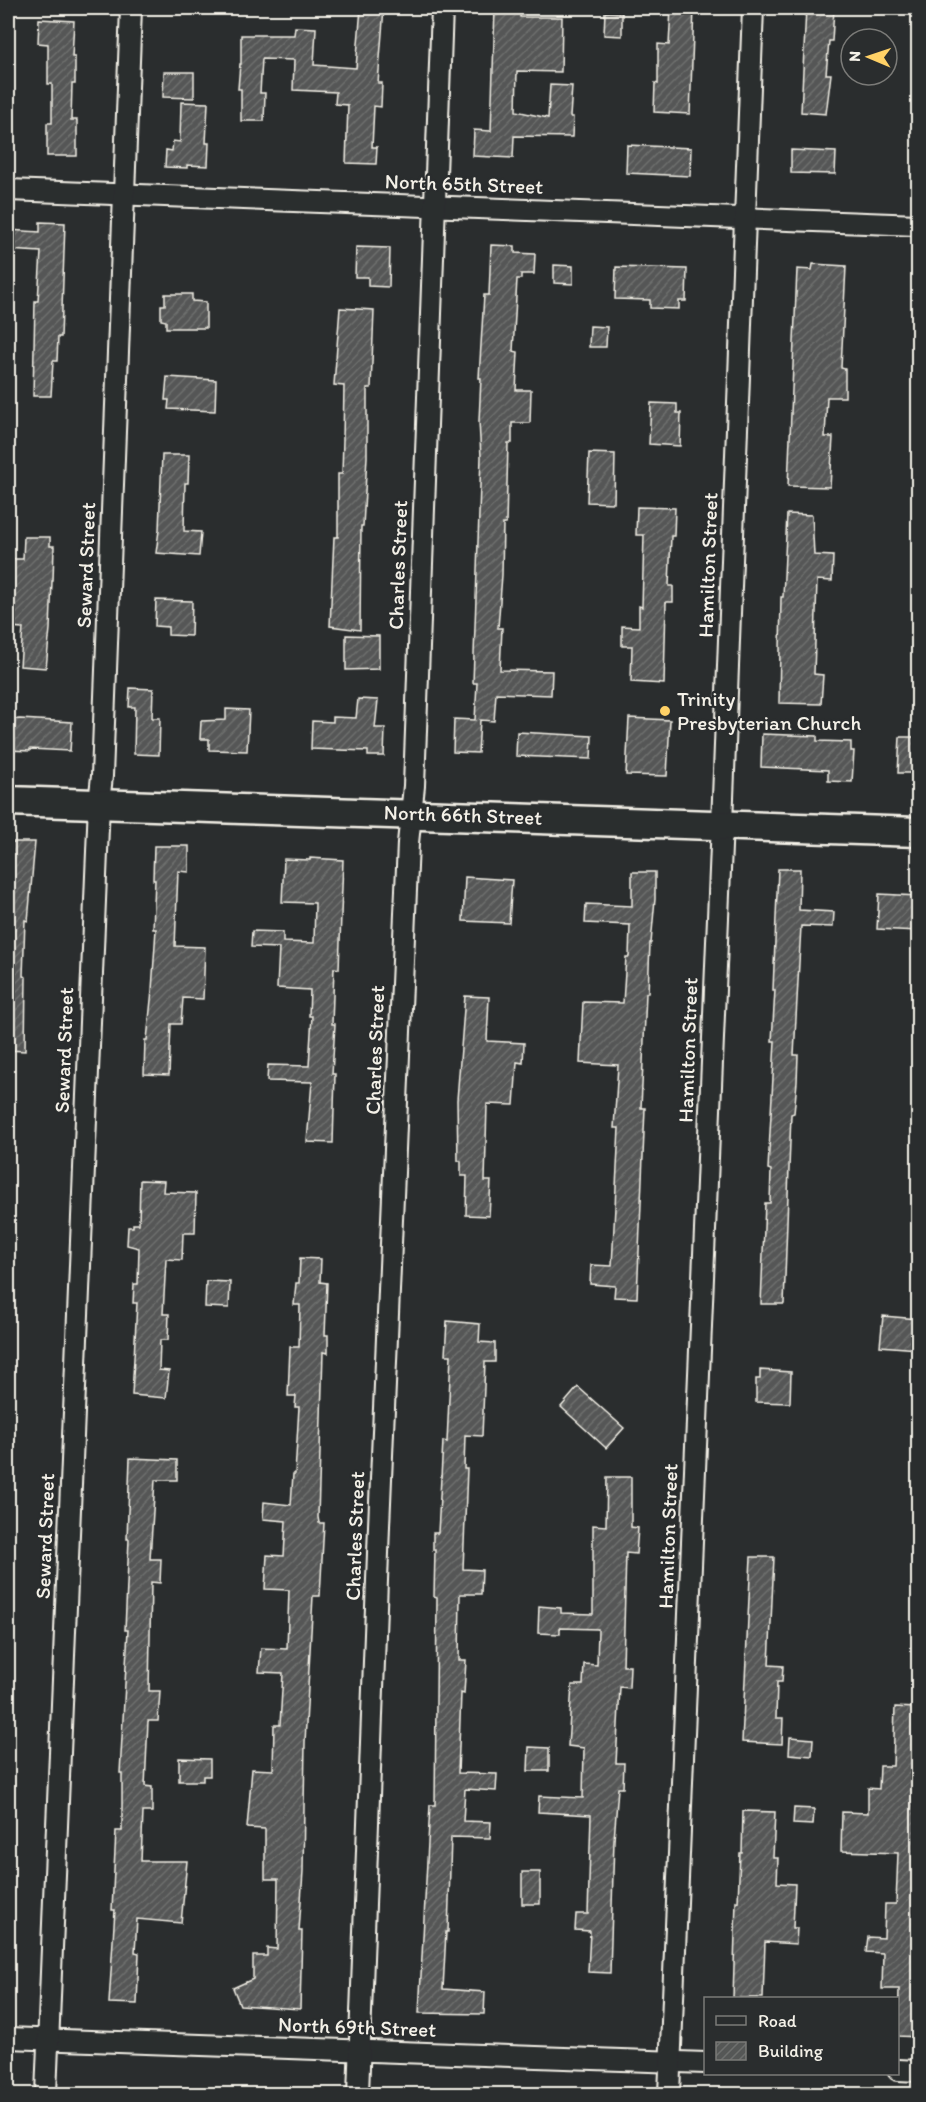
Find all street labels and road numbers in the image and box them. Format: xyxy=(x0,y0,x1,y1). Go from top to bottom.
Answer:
street label: North 65th Street xyxy=(384,168,544,199)
street label: Hamilton Street xyxy=(692,492,723,638)
street label: Charles Street xyxy=(383,500,412,630)
street label: Seward Street xyxy=(71,501,100,628)
street label: North 66th Street xyxy=(383,799,543,830)
street label: Hamilton Street xyxy=(672,977,703,1123)
street label: Charles Street xyxy=(360,985,389,1115)
street label: Seward Street xyxy=(49,986,78,1113)
street label: Hamilton Street xyxy=(652,1463,683,1609)
street label: Charles Street xyxy=(340,1471,369,1601)
street label: Seward Street xyxy=(30,1472,59,1599)
street label: North 69th Street xyxy=(277,2011,437,2042)

